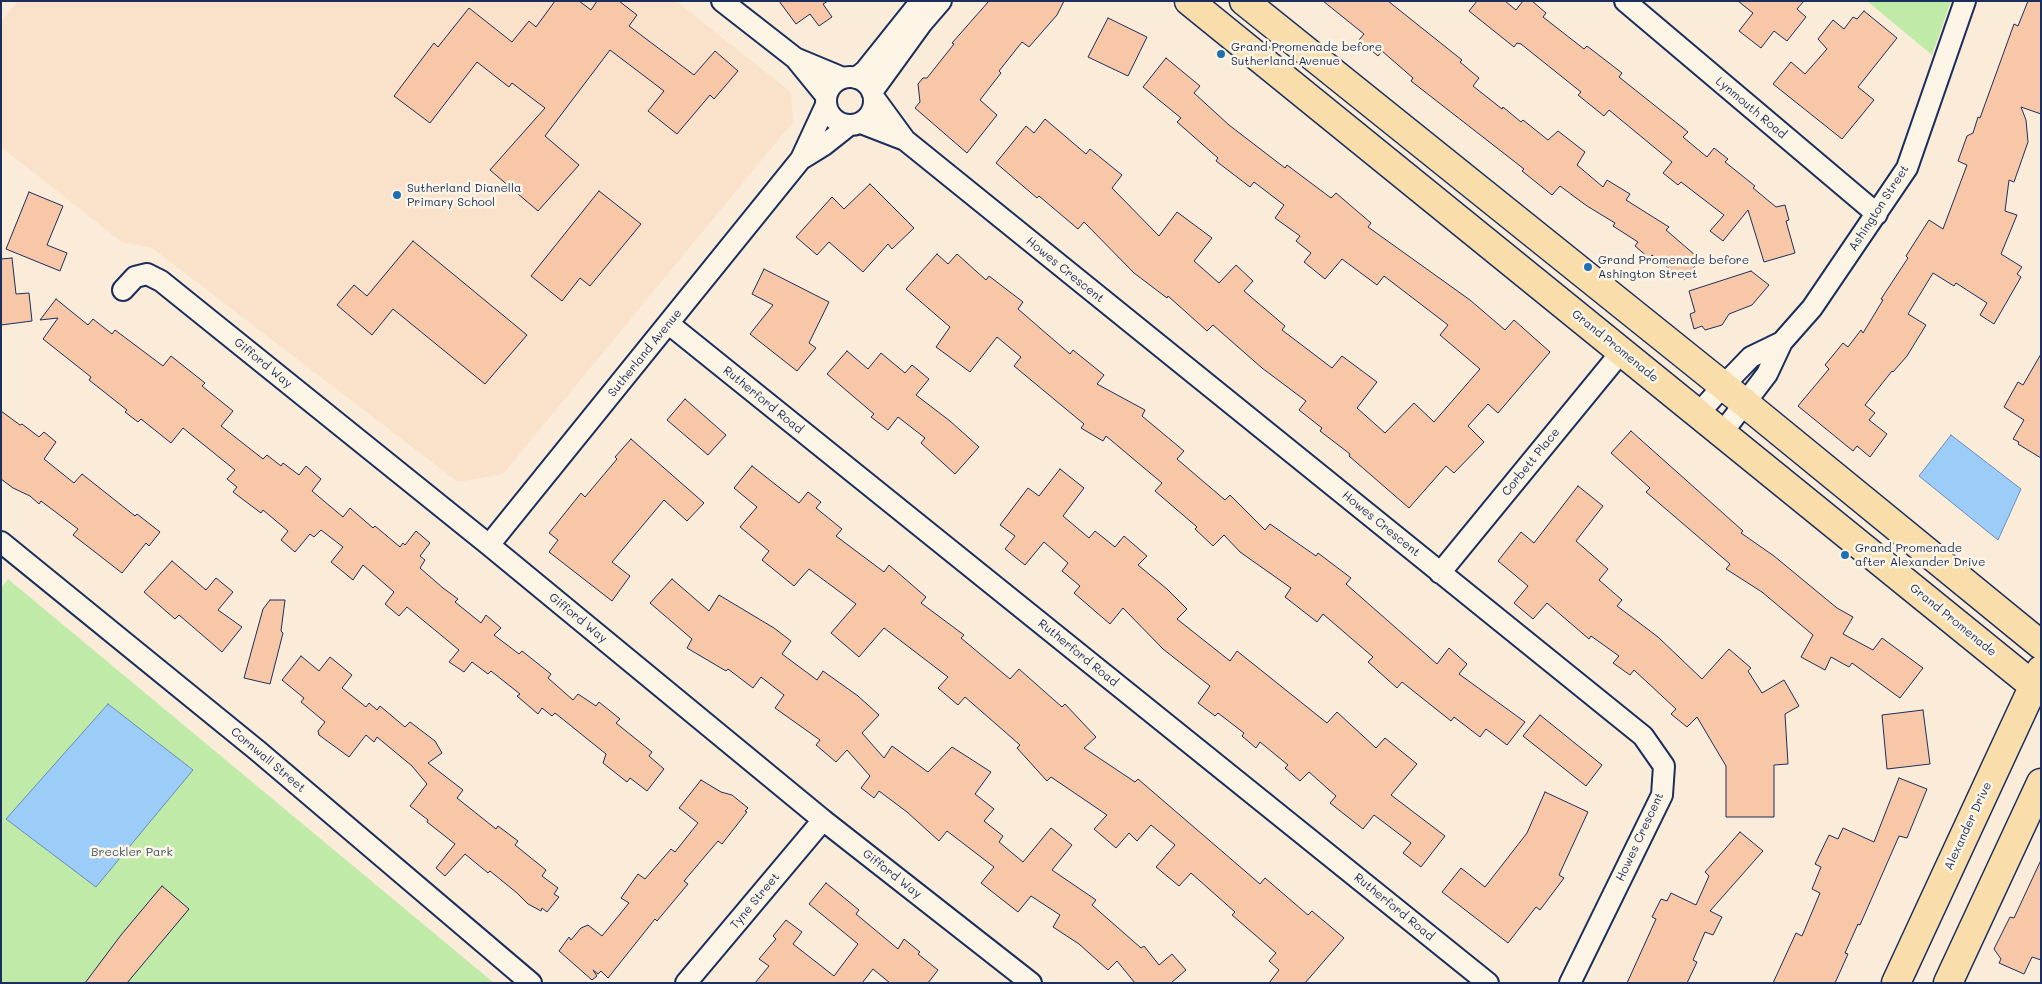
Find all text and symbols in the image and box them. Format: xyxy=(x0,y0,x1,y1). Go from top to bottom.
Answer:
place label: Grand Promenade before Sutherland Avenue xyxy=(1231,40,1382,68)
marker: Grand Promenade before Sutherland Avenue xyxy=(1215,48,1227,60)
street label: Lynmouth Road xyxy=(1713,74,1789,142)
street label: Ashington Street xyxy=(1846,162,1912,254)
place label: Sutherland Dianella Primary School xyxy=(407,181,521,209)
marker: Sutherland Dianella Primary School xyxy=(391,189,403,201)
street label: Howes Crescent xyxy=(1023,234,1107,306)
place label: Grand Promenade before Ashington Street xyxy=(1598,253,1749,281)
marker: Grand Promenade before Ashington Street xyxy=(1582,261,1594,273)
street label: Sutherland Avenue xyxy=(605,306,685,400)
street label: Grand Promenade xyxy=(1569,307,1661,385)
street label: Gifford Way xyxy=(231,335,295,391)
street label: Rutherford Road xyxy=(720,363,806,437)
street label: Corbett Place xyxy=(1499,425,1563,499)
street label: Howes Crescent xyxy=(1339,488,1423,560)
place label: Grand Promenade after Alexander Drive xyxy=(1855,541,1985,569)
marker: Grand Promenade after Alexander Drive xyxy=(1839,549,1851,561)
street label: Grand Promenade xyxy=(1907,581,1999,659)
street label: Gifford Way xyxy=(546,590,610,646)
street label: Rutherford Road xyxy=(1035,616,1121,690)
street label: Cornwall Street xyxy=(228,725,308,795)
street label: Alexander Drive xyxy=(1941,780,1995,872)
street label: Howes Crescent xyxy=(1613,790,1667,884)
park label: Breckler Park xyxy=(91,845,173,859)
street label: Gifford Way xyxy=(860,847,924,901)
street label: Tyne Street xyxy=(727,870,783,932)
street label: Rutherford Road xyxy=(1351,870,1437,944)

